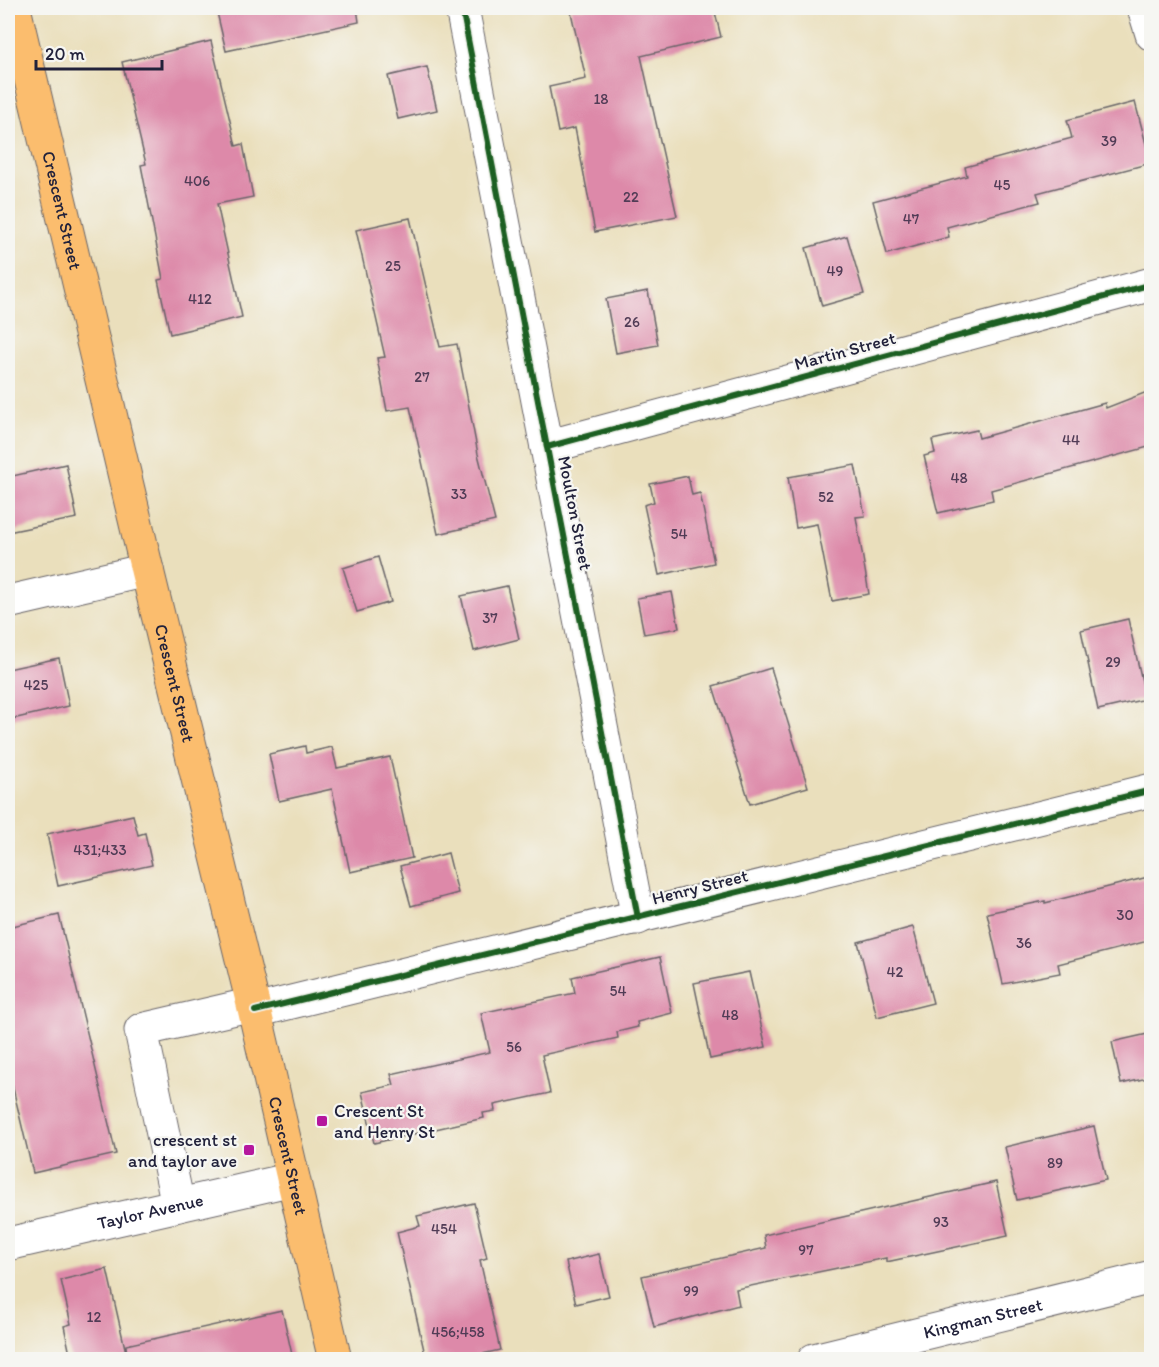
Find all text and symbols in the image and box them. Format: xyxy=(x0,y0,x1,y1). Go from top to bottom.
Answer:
scale bar xyxy=(36,33,162,71)
text: 20 m xyxy=(45,43,85,65)
house number: 18 xyxy=(593,90,609,108)
house number: 39 xyxy=(1101,132,1117,150)
street label: Crescent Street xyxy=(37,149,87,272)
house number: 406 xyxy=(184,172,210,190)
house number: 45 xyxy=(994,176,1011,194)
house number: 22 xyxy=(623,188,639,206)
house number: 47 xyxy=(903,210,920,228)
house number: 25 xyxy=(385,257,401,275)
house number: 49 xyxy=(827,262,844,280)
house number: 412 xyxy=(188,290,212,308)
house number: 26 xyxy=(624,313,640,331)
street label: Martin Street xyxy=(792,327,898,375)
house number: 27 xyxy=(414,368,430,386)
house number: 44 xyxy=(1062,431,1080,449)
street label: Moulton Street xyxy=(553,454,597,572)
house number: 48 xyxy=(950,469,968,487)
house number: 33 xyxy=(451,485,467,503)
house number: 52 xyxy=(818,488,834,506)
house number: 54 xyxy=(671,525,687,543)
house number: 37 xyxy=(482,609,498,627)
street label: Crescent Street xyxy=(150,622,200,745)
house number: 29 xyxy=(1105,653,1121,671)
house number: 425 xyxy=(24,676,49,694)
house number: 431;433 xyxy=(73,841,127,859)
street label: Henry Street xyxy=(650,864,750,910)
house number: 30 xyxy=(1116,906,1134,924)
house number: 36 xyxy=(1016,934,1032,952)
house number: 42 xyxy=(887,963,904,981)
house number: 54 xyxy=(610,982,626,1000)
house number: 48 xyxy=(721,1006,739,1024)
house number: 56 xyxy=(506,1038,522,1056)
street label: Crescent Street xyxy=(264,1094,312,1217)
place label: Crescent St and Henry St xyxy=(334,1100,435,1143)
marker: Crescent St and Henry St xyxy=(315,1114,329,1128)
place label: crescent st and taylor ave xyxy=(128,1129,237,1172)
marker: crescent st and taylor ave xyxy=(242,1143,256,1157)
house number: 89 xyxy=(1047,1154,1063,1172)
street label: Taylor Avenue xyxy=(95,1189,205,1234)
house number: 93 xyxy=(933,1213,949,1231)
house number: 454 xyxy=(431,1220,457,1238)
house number: 97 xyxy=(798,1241,814,1259)
house number: 99 xyxy=(683,1282,699,1300)
street label: Kingman Street xyxy=(921,1293,1045,1344)
house number: 12 xyxy=(87,1308,102,1326)
house number: 456;458 xyxy=(431,1323,485,1341)

